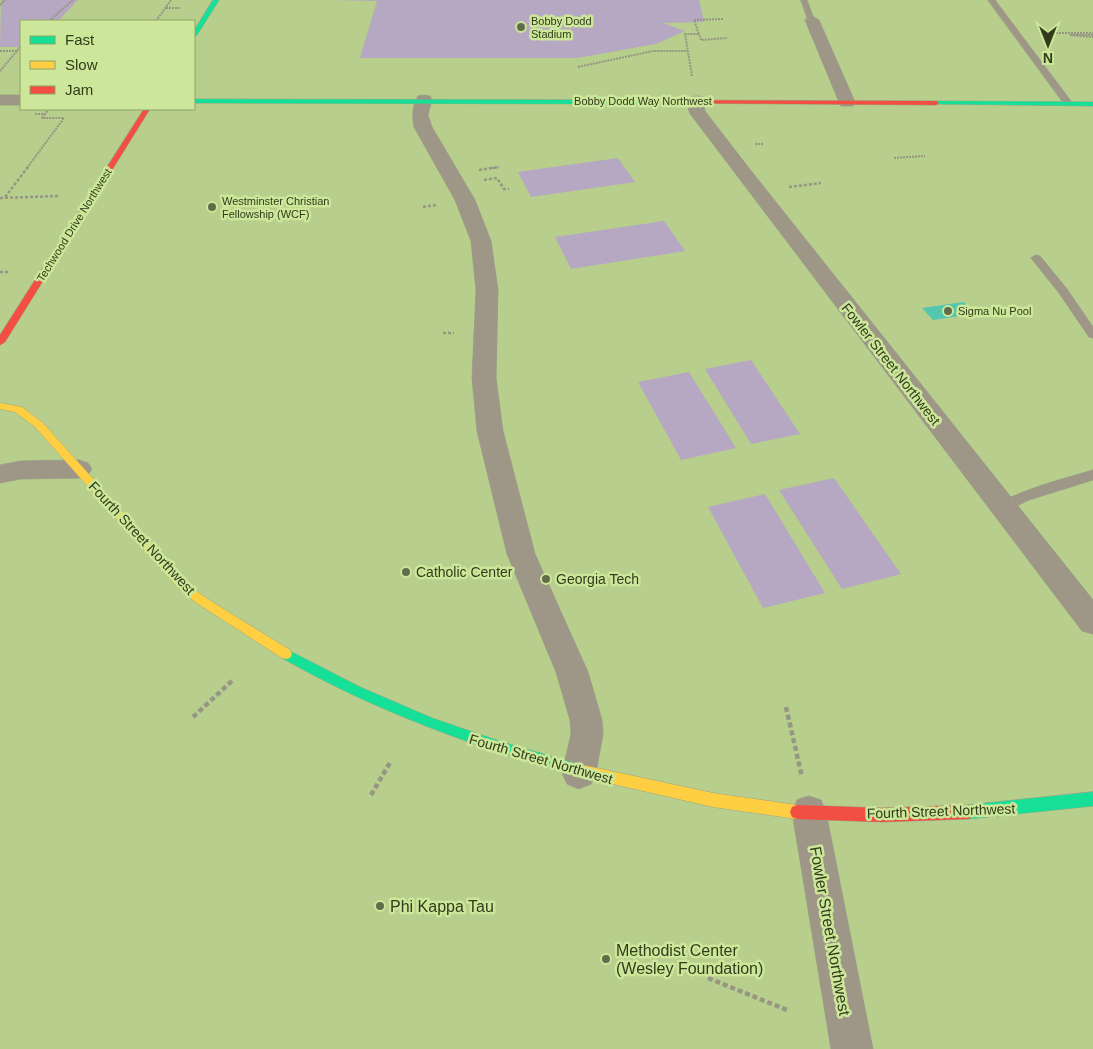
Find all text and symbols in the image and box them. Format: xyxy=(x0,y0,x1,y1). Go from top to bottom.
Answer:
place label: Bobby Dodd Stadium xyxy=(531,15,592,40)
legend xyxy=(20,20,195,110)
north arrow xyxy=(1023,20,1073,70)
marker: Bobby Dodd Stadium xyxy=(515,21,527,33)
text: Fast xyxy=(65,31,95,48)
text: N xyxy=(1043,50,1053,66)
text: Slow xyxy=(65,56,98,73)
text: Jam xyxy=(65,81,93,98)
street label: Bobby Dodd Way Northwest xyxy=(574,95,712,107)
street label: Techwood Drive Northwest xyxy=(34,166,114,284)
place label: Westminster Christian Fellowship (WCF) xyxy=(222,195,329,220)
marker: Westminster Christian Fellowship (WCF) xyxy=(206,201,218,213)
street label: Fowler Street Northwest xyxy=(838,300,944,428)
marker: Sigma Nu Pool xyxy=(942,305,954,317)
place label: Sigma Nu Pool xyxy=(958,305,1031,317)
street label: Fourth Street Northwest xyxy=(85,478,199,598)
place label: Catholic Center xyxy=(416,564,513,580)
marker: Catholic Center xyxy=(400,566,412,578)
place label: Georgia Tech xyxy=(556,571,639,587)
marker: Georgia Tech xyxy=(540,573,552,585)
street label: Fourth Street Northwest xyxy=(467,731,615,787)
street label: Fourth Street Northwest xyxy=(866,800,1016,822)
street label: Fowler Street Northwest xyxy=(807,845,853,1018)
place label: Phi Kappa Tau xyxy=(390,898,494,915)
marker: Phi Kappa Tau xyxy=(374,900,386,912)
place label: Methodist Center (Wesley Foundation) xyxy=(616,942,763,977)
marker: Methodist Center (Wesley Foundation) xyxy=(600,953,612,965)

